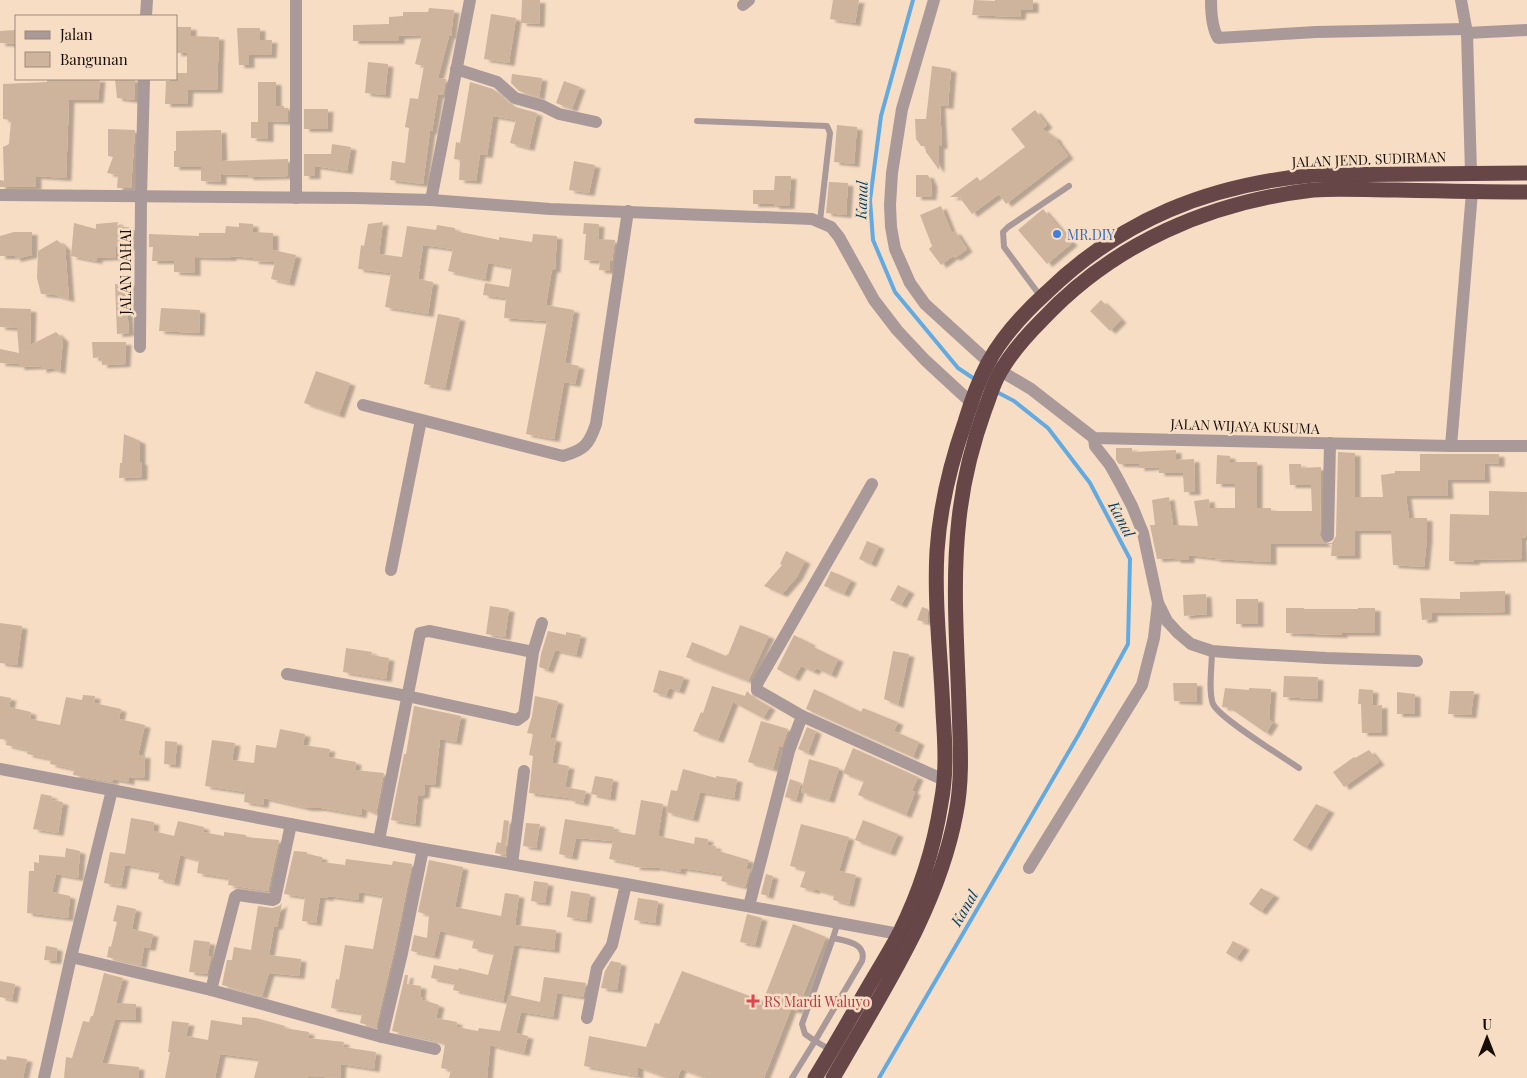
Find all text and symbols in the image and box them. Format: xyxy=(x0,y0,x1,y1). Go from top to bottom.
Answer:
legend xyxy=(15,15,178,80)
text: Jalan xyxy=(59,24,93,44)
text: Bangunan xyxy=(60,49,128,69)
street label: JALAN JEND. SUDIRMAN xyxy=(1290,147,1447,171)
water label: Kanal xyxy=(850,180,872,221)
place label: MR.DIY xyxy=(1067,225,1116,244)
marker: MR.DIY xyxy=(1051,228,1063,240)
street label: JALAN DAHAI xyxy=(116,229,135,316)
street label: JALAN WIJAYA KUSUMA xyxy=(1169,414,1320,438)
water label: Kanal xyxy=(1104,496,1140,541)
water label: Kanal xyxy=(945,886,983,930)
place label: RS Mardi Waluyo xyxy=(764,992,870,1011)
marker: RS Mardi Waluyo xyxy=(746,994,760,1008)
north arrow xyxy=(1462,1013,1512,1063)
text: U xyxy=(1482,1015,1492,1034)

